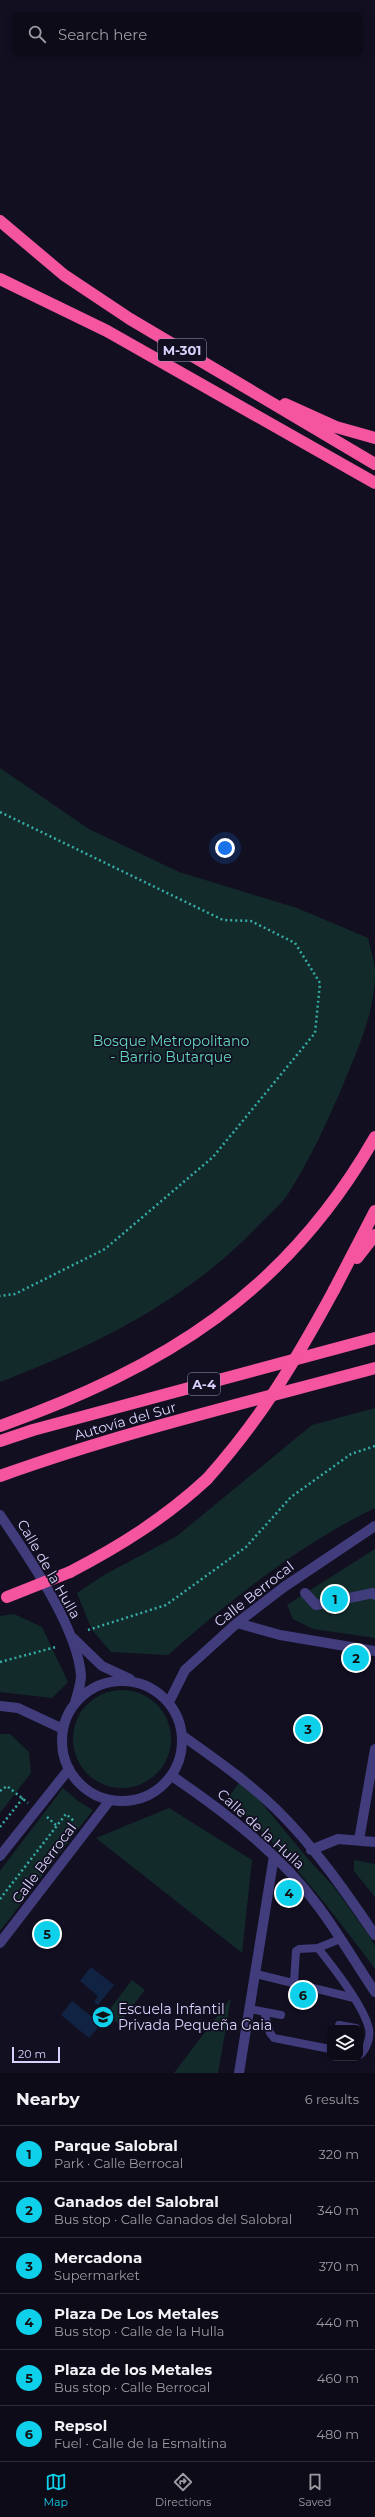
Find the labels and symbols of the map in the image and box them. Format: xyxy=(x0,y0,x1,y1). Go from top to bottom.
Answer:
road number: M-301 xyxy=(158,339,206,361)
your location xyxy=(215,838,235,858)
park label: Bosque Metropolitano - Barrio Butarque xyxy=(93,1032,249,1066)
road number: A-4 xyxy=(188,1373,220,1395)
street label: Autovía del Sur xyxy=(72,1398,179,1444)
street label: Calle de la Hulla xyxy=(13,1516,85,1622)
street label: Calle Berrocal xyxy=(210,1557,298,1631)
pin: 1 xyxy=(322,1584,348,1614)
pin: 2 xyxy=(343,1643,369,1673)
pin: 3 xyxy=(295,1714,321,1744)
street label: Calle de la Hulla xyxy=(213,1785,309,1873)
street label: Calle Berrocal xyxy=(8,1819,80,1907)
pin: 4 xyxy=(276,1878,302,1908)
pin: 5 xyxy=(34,1919,60,1949)
pin: 6 xyxy=(290,1980,316,2010)
place label: Escuela Infantil Privada Pequeña Gaia xyxy=(118,2000,272,2034)
school or university icon: Escuela Infantil Privada Pequeña Gaia xyxy=(90,2004,116,2030)
scale bar xyxy=(12,2045,60,2064)

